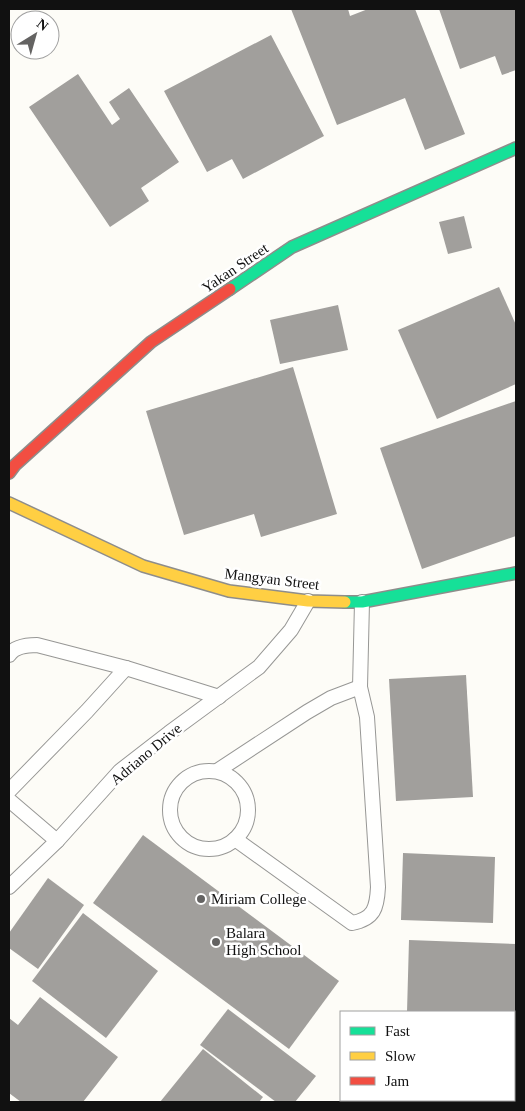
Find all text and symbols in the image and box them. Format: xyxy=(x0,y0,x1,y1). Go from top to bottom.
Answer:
north arrow xyxy=(10,10,60,60)
text: N xyxy=(34,16,51,34)
street label: Yakan Street xyxy=(199,240,272,296)
street label: Mangyan Street xyxy=(224,565,321,593)
street label: Adriano Drive xyxy=(108,720,185,788)
place label: Miriam College xyxy=(211,891,307,907)
marker: Miriam College xyxy=(195,893,207,905)
place label: Balara High School xyxy=(226,925,301,958)
marker: Balara High School xyxy=(210,936,222,948)
legend xyxy=(340,1011,515,1101)
text: Fast xyxy=(385,1023,411,1039)
text: Slow xyxy=(385,1048,416,1064)
text: Jam xyxy=(385,1073,409,1089)

